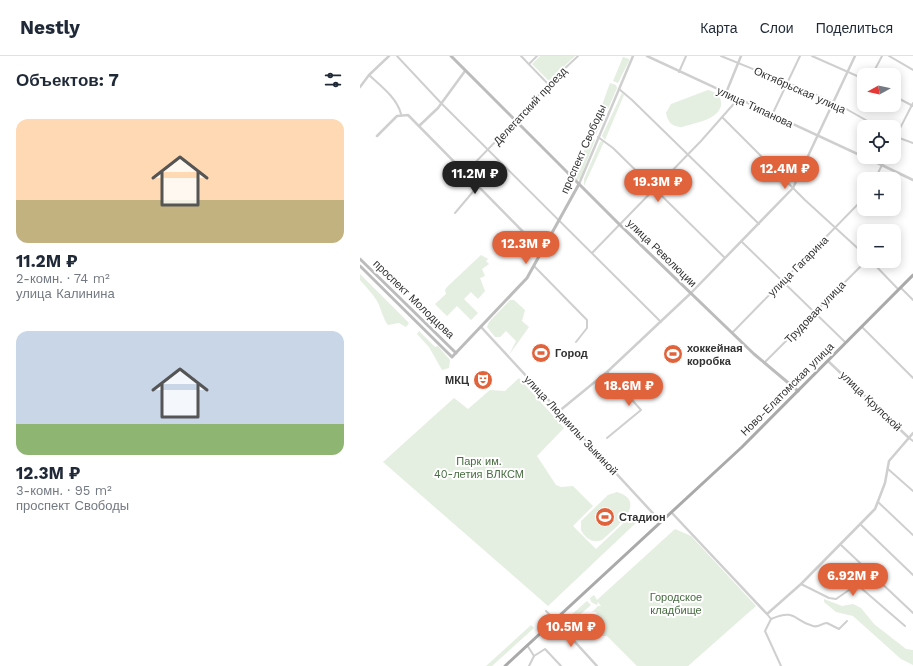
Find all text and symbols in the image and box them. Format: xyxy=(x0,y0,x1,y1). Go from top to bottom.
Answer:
text: Nestly xyxy=(20,16,80,39)
text: Карта xyxy=(700,20,738,36)
text: Слои xyxy=(760,20,794,36)
text: Поделиться xyxy=(816,20,893,36)
street label: Делегатский проезд xyxy=(491,64,570,148)
street label: Октябрьская улица xyxy=(752,64,849,117)
north arrow xyxy=(857,68,901,112)
map controls xyxy=(857,68,901,268)
icon: filters xyxy=(322,69,344,91)
text: Объектов: 7 xyxy=(16,70,119,90)
street label: улица Типанова xyxy=(715,84,796,131)
street label: проспект Свободы xyxy=(558,103,609,196)
button: locate xyxy=(857,120,901,164)
icon: home xyxy=(144,145,216,217)
pin: 12.4M ₽ xyxy=(748,156,822,190)
pin: 11.2M ₽ xyxy=(438,161,512,195)
text: 12.4M ₽ xyxy=(760,161,810,176)
text: 11.2M ₽ xyxy=(451,166,499,181)
pin: 19.3M ₽ xyxy=(621,169,695,203)
button: + xyxy=(857,172,901,216)
text: 19.3M ₽ xyxy=(633,174,683,189)
street label: улица Революции xyxy=(624,217,699,290)
button: − xyxy=(857,224,901,268)
pin: 12.3M ₽ xyxy=(489,231,563,265)
street label: улица Гагарина xyxy=(766,233,832,299)
text: 12.3M ₽ xyxy=(501,236,551,251)
text: 11.2M ₽ xyxy=(16,251,78,271)
street label: проспект Молодцова xyxy=(370,257,458,342)
text: 2-комн. · 74 m² xyxy=(16,271,110,286)
street label: Трудовая улица xyxy=(782,278,849,346)
text: улица Калинина xyxy=(16,286,115,301)
street label: Ново-Елатомская улица xyxy=(738,339,837,439)
sports icon: Город xyxy=(530,342,552,364)
place label: хоккейная коробка xyxy=(687,342,743,368)
sports icon: хоккейная коробка xyxy=(662,343,684,365)
place label: Город xyxy=(555,347,588,360)
icon: home xyxy=(144,357,216,429)
theatre icon: МКЦ xyxy=(472,369,494,391)
street label: улица Крупской xyxy=(837,369,904,434)
street label: улица Людмилы Зыкиной xyxy=(521,373,620,478)
pin: 18.6M ₽ xyxy=(592,373,666,407)
place label: МКЦ xyxy=(445,374,469,387)
text: 18.6M ₽ xyxy=(604,378,654,393)
park label: Парк им. 40-летия ВЛКСМ xyxy=(434,455,524,481)
text: 12.3M ₽ xyxy=(16,463,81,483)
text: 3-комн. · 95 m² xyxy=(16,483,112,498)
text: проспект Свободы xyxy=(16,498,129,513)
sports icon: Стадион xyxy=(594,506,616,528)
place label: Стадион xyxy=(619,511,666,524)
pin: 6.92M ₽ xyxy=(816,563,890,597)
text: 6.92M ₽ xyxy=(827,568,879,583)
park label: Городское кладбище xyxy=(650,591,702,617)
pin: 10.5M ₽ xyxy=(534,614,608,648)
text: 10.5M ₽ xyxy=(546,619,596,634)

